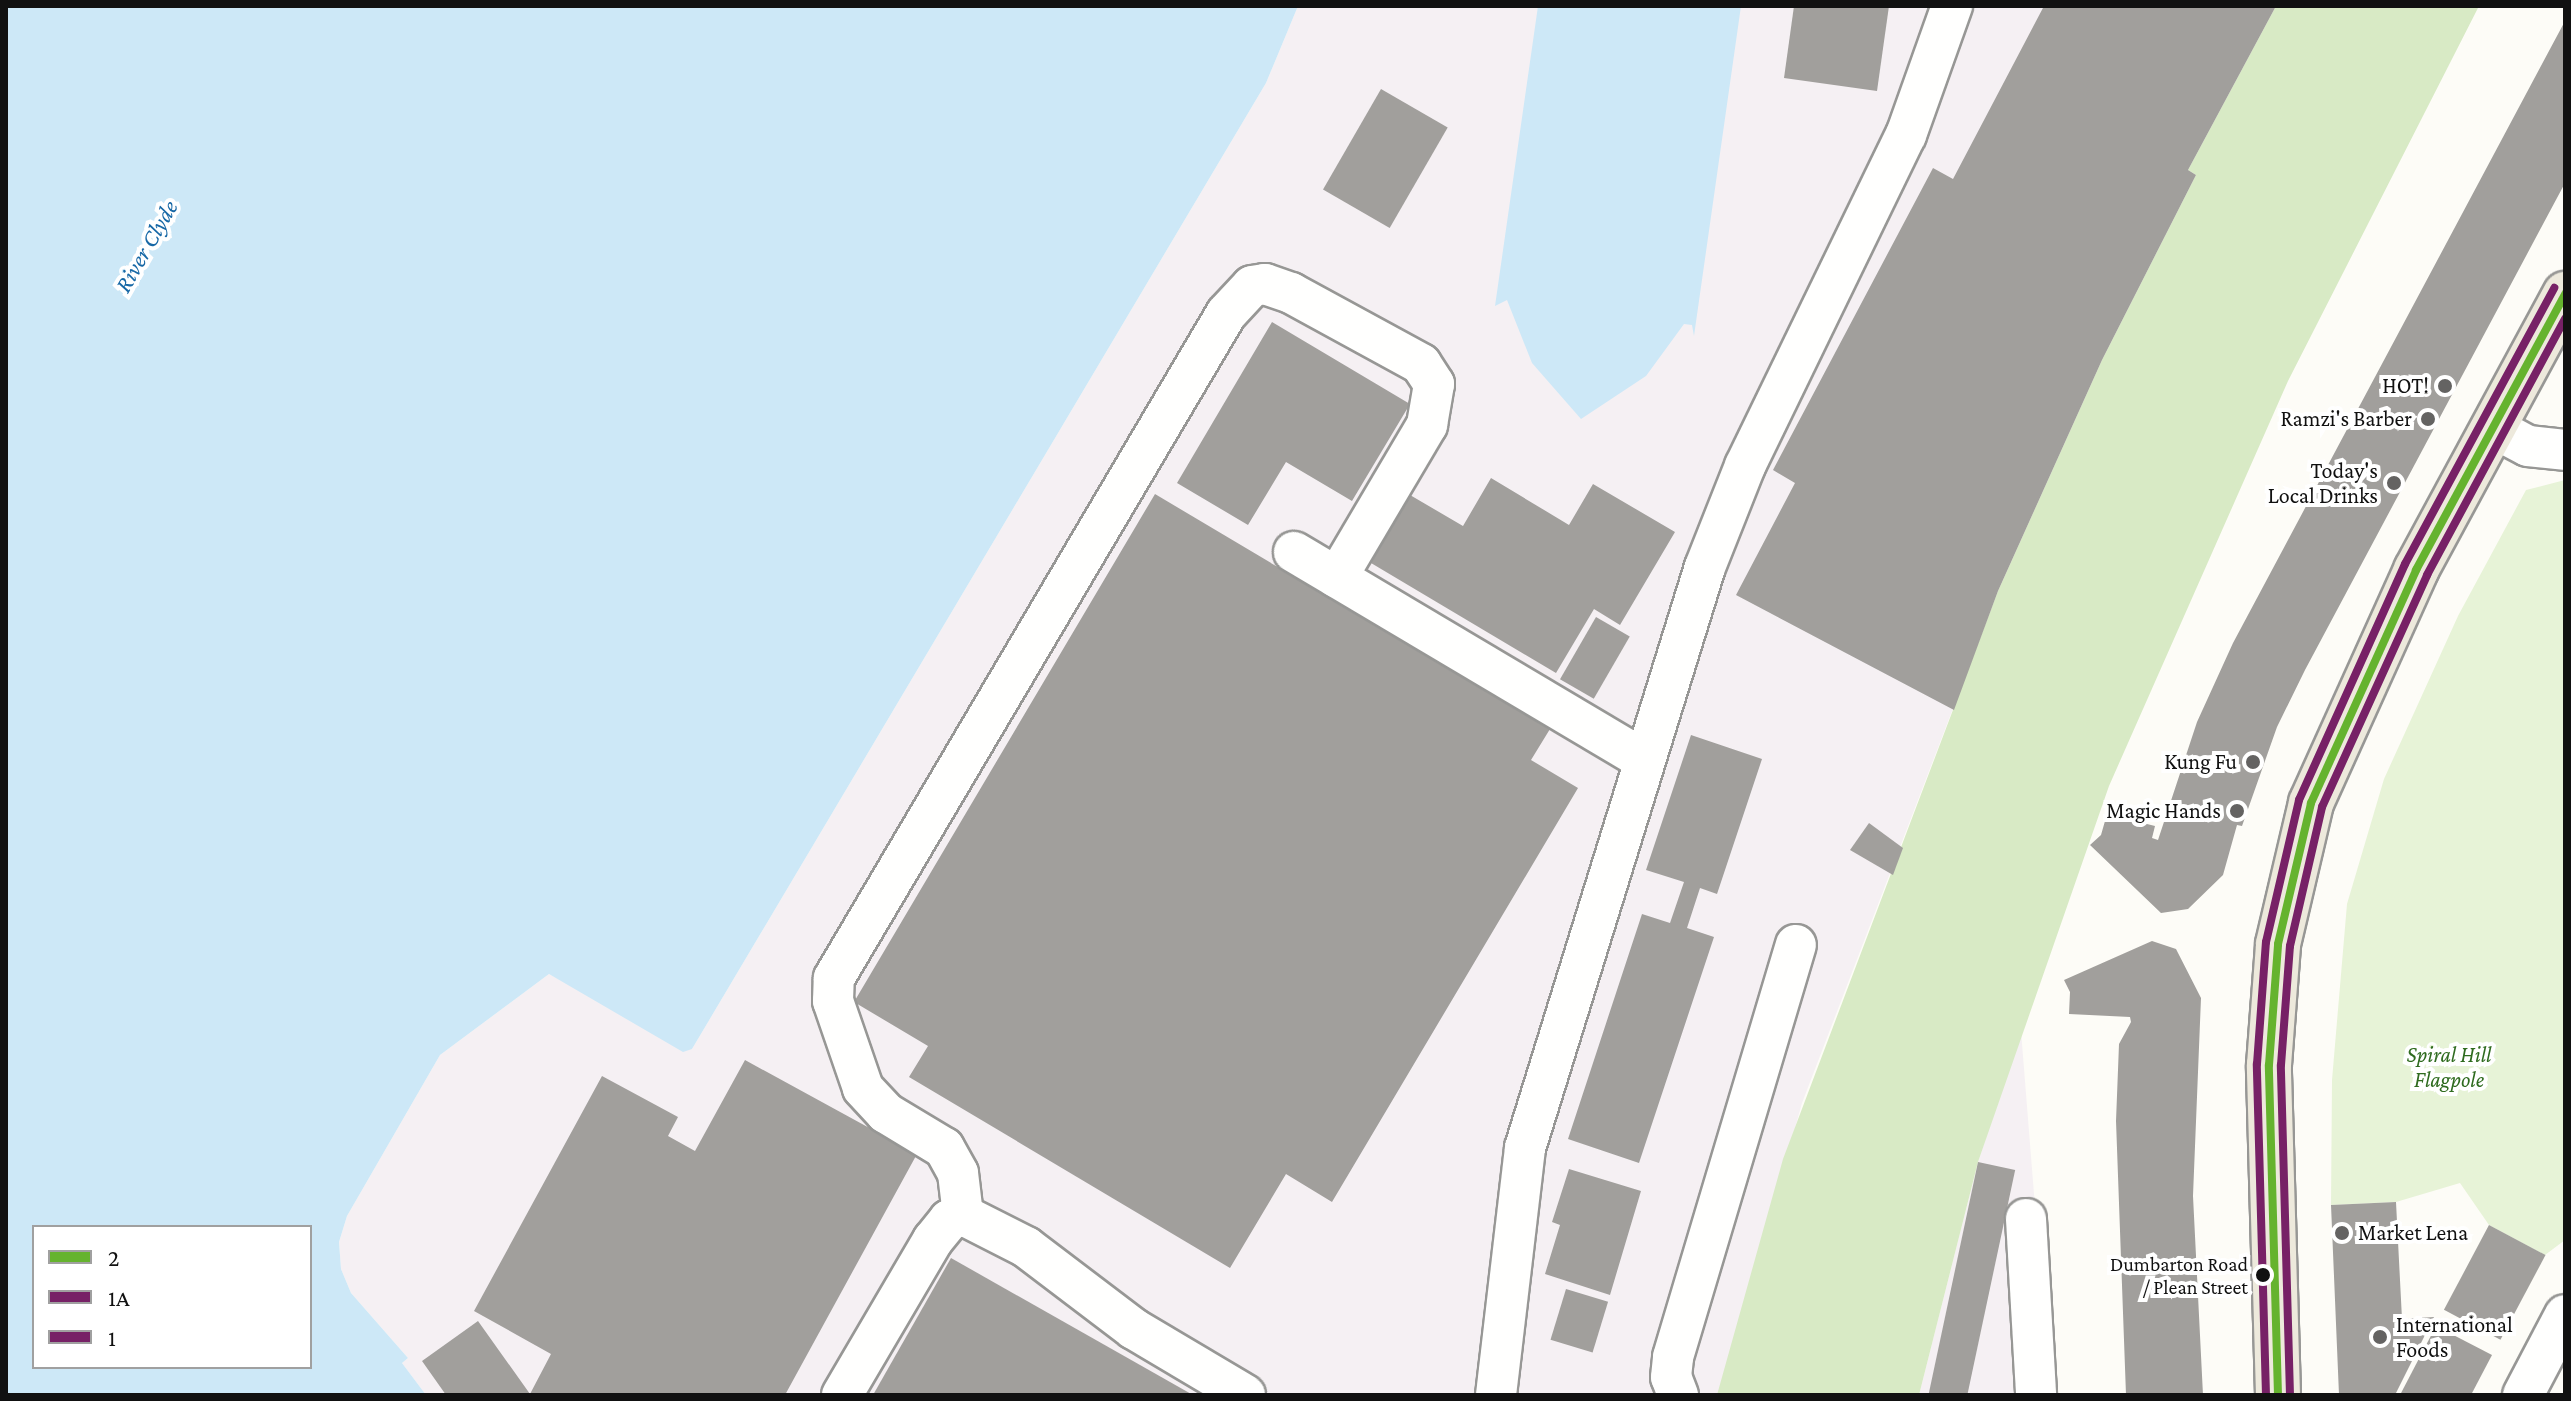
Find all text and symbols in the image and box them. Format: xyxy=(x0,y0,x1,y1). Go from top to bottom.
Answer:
water label: River Clyde xyxy=(108,195,184,297)
place label: HOT! xyxy=(2382,373,2429,399)
marker: HOT! xyxy=(2436,377,2454,395)
place label: Ramzi's Barber xyxy=(2281,406,2412,432)
marker: Ramzi's Barber xyxy=(2419,410,2437,428)
place label: Today's Local Drinks xyxy=(2268,457,2378,508)
marker: Today's Local Drinks xyxy=(2385,474,2403,492)
place label: Kung Fu xyxy=(2164,749,2237,775)
marker: Kung Fu xyxy=(2244,753,2262,771)
place label: Magic Hands xyxy=(2106,798,2221,824)
marker: Magic Hands xyxy=(2228,802,2246,820)
park label: Spiral Hill Flagpole xyxy=(2407,1041,2491,1092)
place label: Market Lena xyxy=(2358,1220,2468,1246)
marker: Market Lena xyxy=(2333,1224,2351,1242)
legend xyxy=(32,1225,312,1369)
text: 2 xyxy=(108,1244,119,1271)
place label: Dumbarton Road / Plean Street xyxy=(2110,1252,2248,1299)
marker: Dumbarton Road / Plean Street xyxy=(2255,1267,2271,1283)
text: 1A xyxy=(108,1284,130,1311)
place label: International Foods xyxy=(2396,1311,2513,1362)
text: 1 xyxy=(108,1324,116,1351)
marker: International Foods xyxy=(2371,1328,2389,1346)

